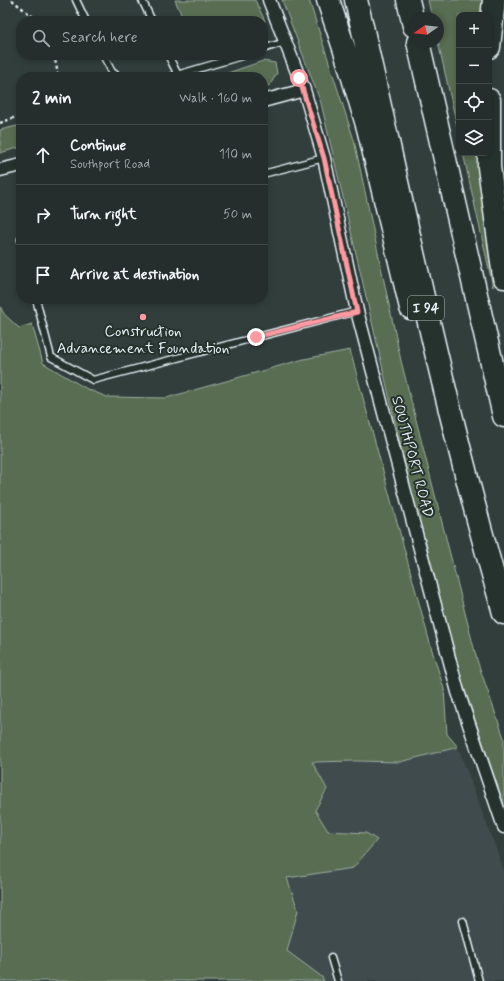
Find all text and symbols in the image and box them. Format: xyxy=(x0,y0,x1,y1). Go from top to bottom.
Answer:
north arrow xyxy=(408,12,444,48)
map controls xyxy=(456,12,492,156)
button: + xyxy=(456,12,492,48)
search box xyxy=(16,16,268,60)
icon: search xyxy=(30,27,52,49)
text: Search here xyxy=(62,28,138,48)
button: − xyxy=(456,48,492,84)
route start xyxy=(290,69,308,87)
button: locate xyxy=(456,84,492,120)
text: 2 min xyxy=(32,87,72,109)
text: Walk · 160 m xyxy=(179,90,252,107)
button: layers xyxy=(456,120,492,156)
text: Continue xyxy=(70,136,126,156)
icon: ahead xyxy=(32,144,54,166)
text: 110 m xyxy=(219,146,252,163)
text: Southport Road xyxy=(70,156,150,173)
icon: right xyxy=(32,204,54,226)
text: Turn right xyxy=(70,205,137,225)
text: 50 m xyxy=(223,206,252,223)
icon: arrive xyxy=(32,264,54,286)
text: Arrive at destination xyxy=(70,265,199,285)
road number: I 94 xyxy=(408,296,444,320)
marker: Construction Advancement Foundation xyxy=(138,312,148,322)
place label: Construction Advancement Foundation xyxy=(57,322,229,359)
route end xyxy=(247,328,265,346)
street label: SOUTHPORT ROAD xyxy=(386,394,438,520)

